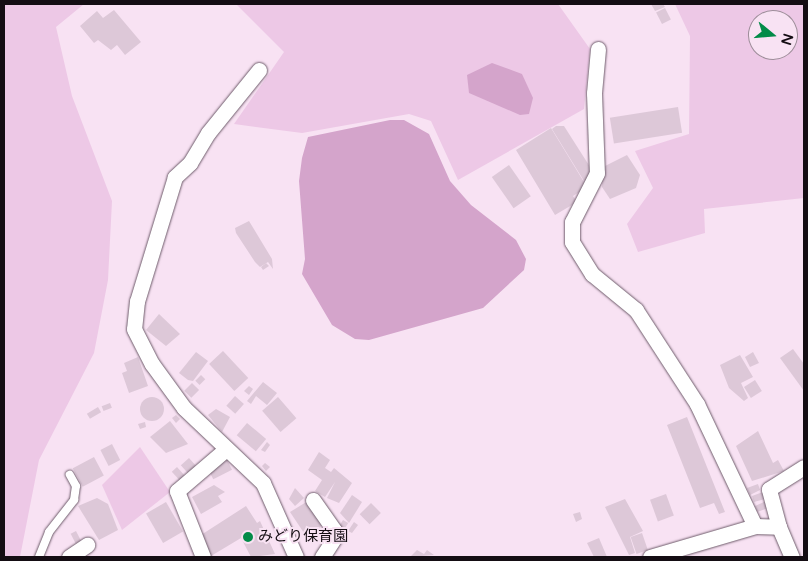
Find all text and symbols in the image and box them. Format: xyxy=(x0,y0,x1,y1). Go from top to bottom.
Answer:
north arrow xyxy=(748,10,798,60)
text: N xyxy=(777,31,797,47)
place label: みどり保育園 xyxy=(258,528,348,546)
marker: みどり保育園 xyxy=(242,531,254,543)

